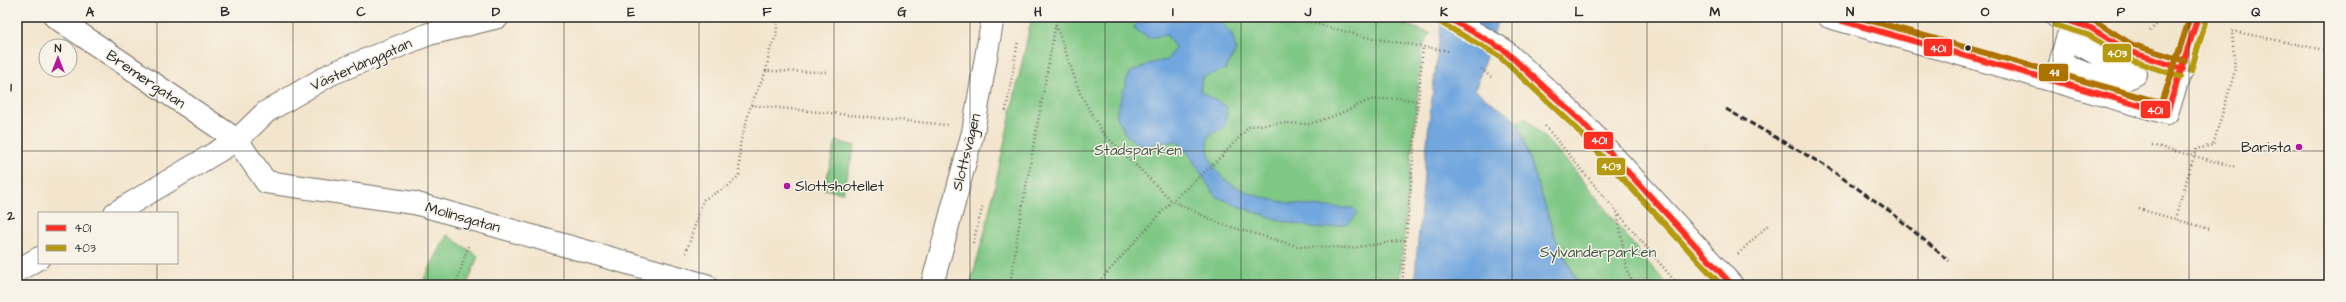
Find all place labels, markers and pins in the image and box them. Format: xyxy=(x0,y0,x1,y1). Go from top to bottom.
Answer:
unlabelled marker xyxy=(1963,43,1973,53)
place label: Barista xyxy=(2241,137,2291,158)
marker: Barista xyxy=(2294,142,2304,152)
place label: Slottshotellet xyxy=(795,176,884,197)
marker: Slottshotellet xyxy=(782,181,792,191)

